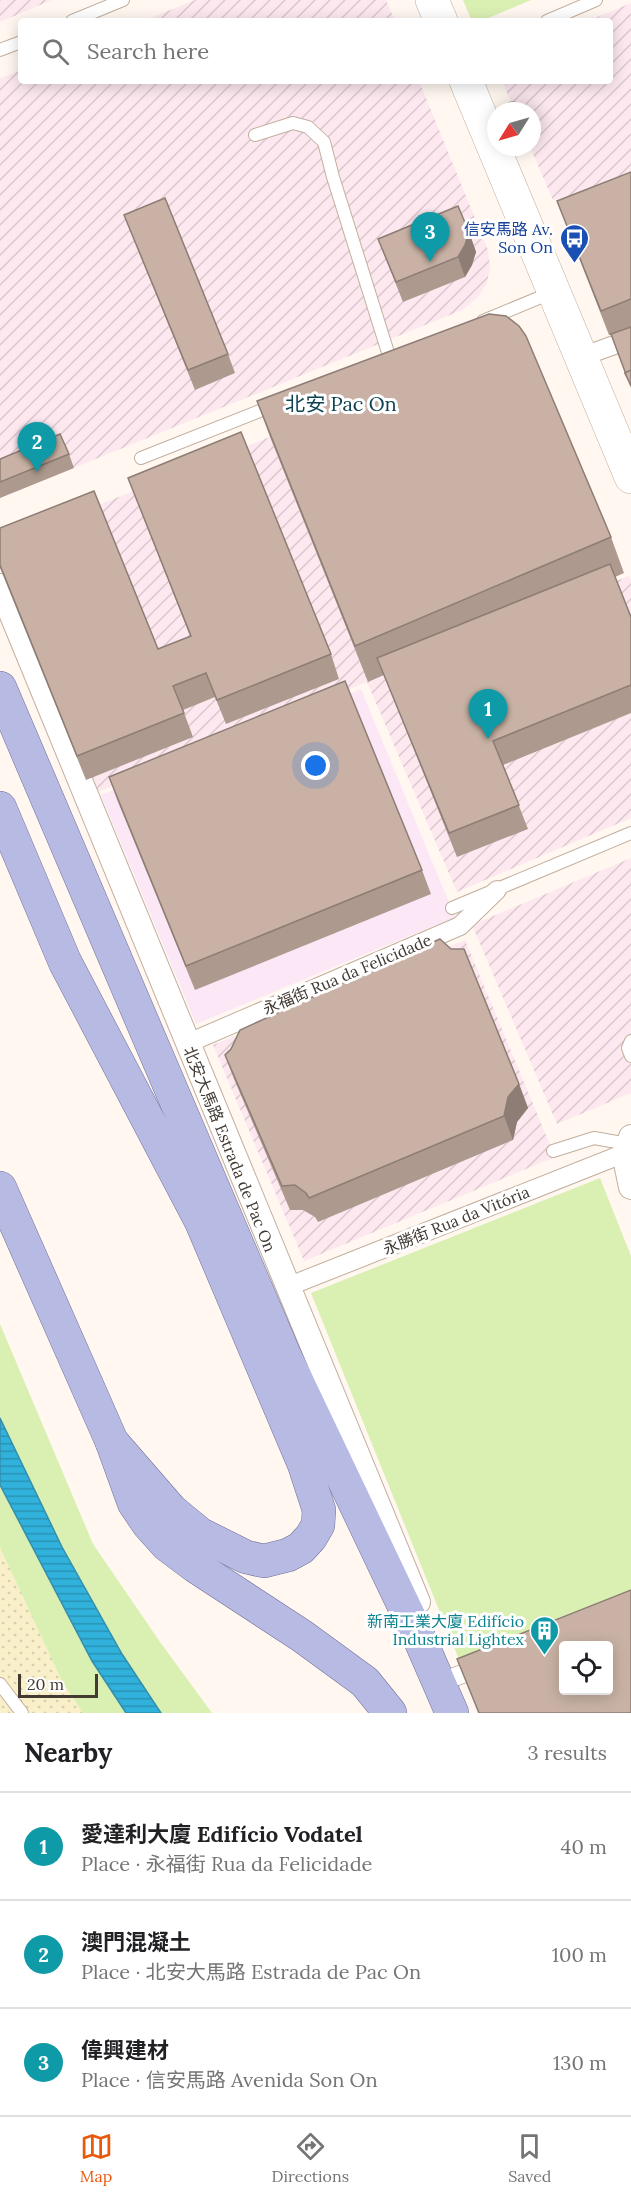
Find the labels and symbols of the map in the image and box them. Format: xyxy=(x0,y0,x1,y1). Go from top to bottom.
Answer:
north arrow xyxy=(487,102,541,156)
pin: 3 xyxy=(410,212,450,262)
place label: 信安馬路 Av. Son On xyxy=(464,219,553,257)
bus stop icon: 信安馬路 Av. Son On xyxy=(558,222,590,264)
district label: 北安 Pac On xyxy=(285,391,397,416)
pin: 2 xyxy=(18,422,57,472)
pin: 1 xyxy=(468,690,508,739)
your location xyxy=(301,751,330,780)
street label: 永福街 Rua da Felicidade xyxy=(260,929,435,1019)
street label: 北安大馬路 Estrada de Pac On xyxy=(179,1043,281,1255)
street label: 永勝街 Rua da Vitória xyxy=(380,1181,532,1259)
place label: 新南工業大廈 Edifício Industrial Lightex xyxy=(367,1611,525,1649)
building icon: 新南工業大廈 Edifício Industrial Lightex xyxy=(529,1614,561,1656)
scale bar xyxy=(18,1671,98,1698)

